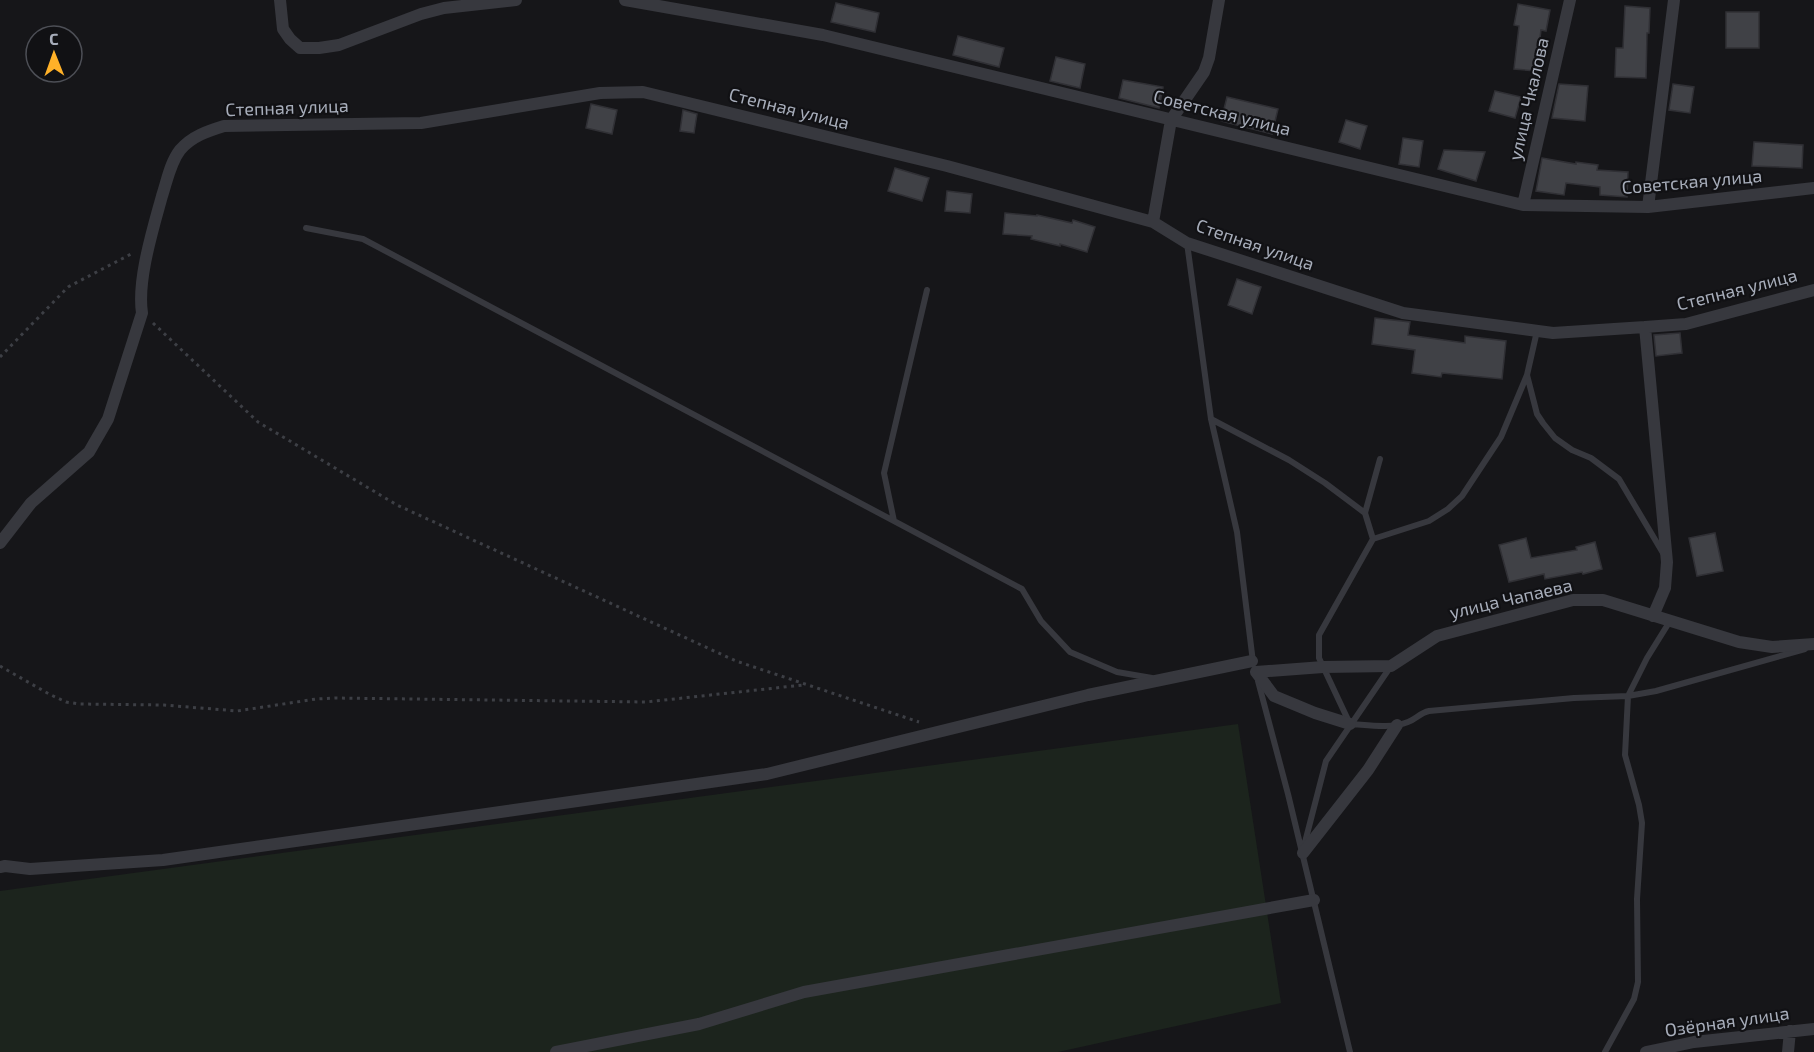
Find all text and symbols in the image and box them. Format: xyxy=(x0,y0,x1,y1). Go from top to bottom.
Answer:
north arrow xyxy=(24,24,84,84)
text: С xyxy=(49,29,59,48)
street label: улица Чкалова xyxy=(1503,35,1553,162)
street label: Степная улица xyxy=(727,82,852,134)
street label: Советская улица xyxy=(1151,84,1293,140)
street label: Степная улица xyxy=(225,94,349,120)
street label: Советская улица xyxy=(1621,164,1763,198)
street label: Степная улица xyxy=(1193,214,1317,275)
street label: Степная улица xyxy=(1674,263,1799,315)
street label: улица Чапаева xyxy=(1447,573,1574,623)
street label: Озёрная улица xyxy=(1663,1001,1791,1041)

